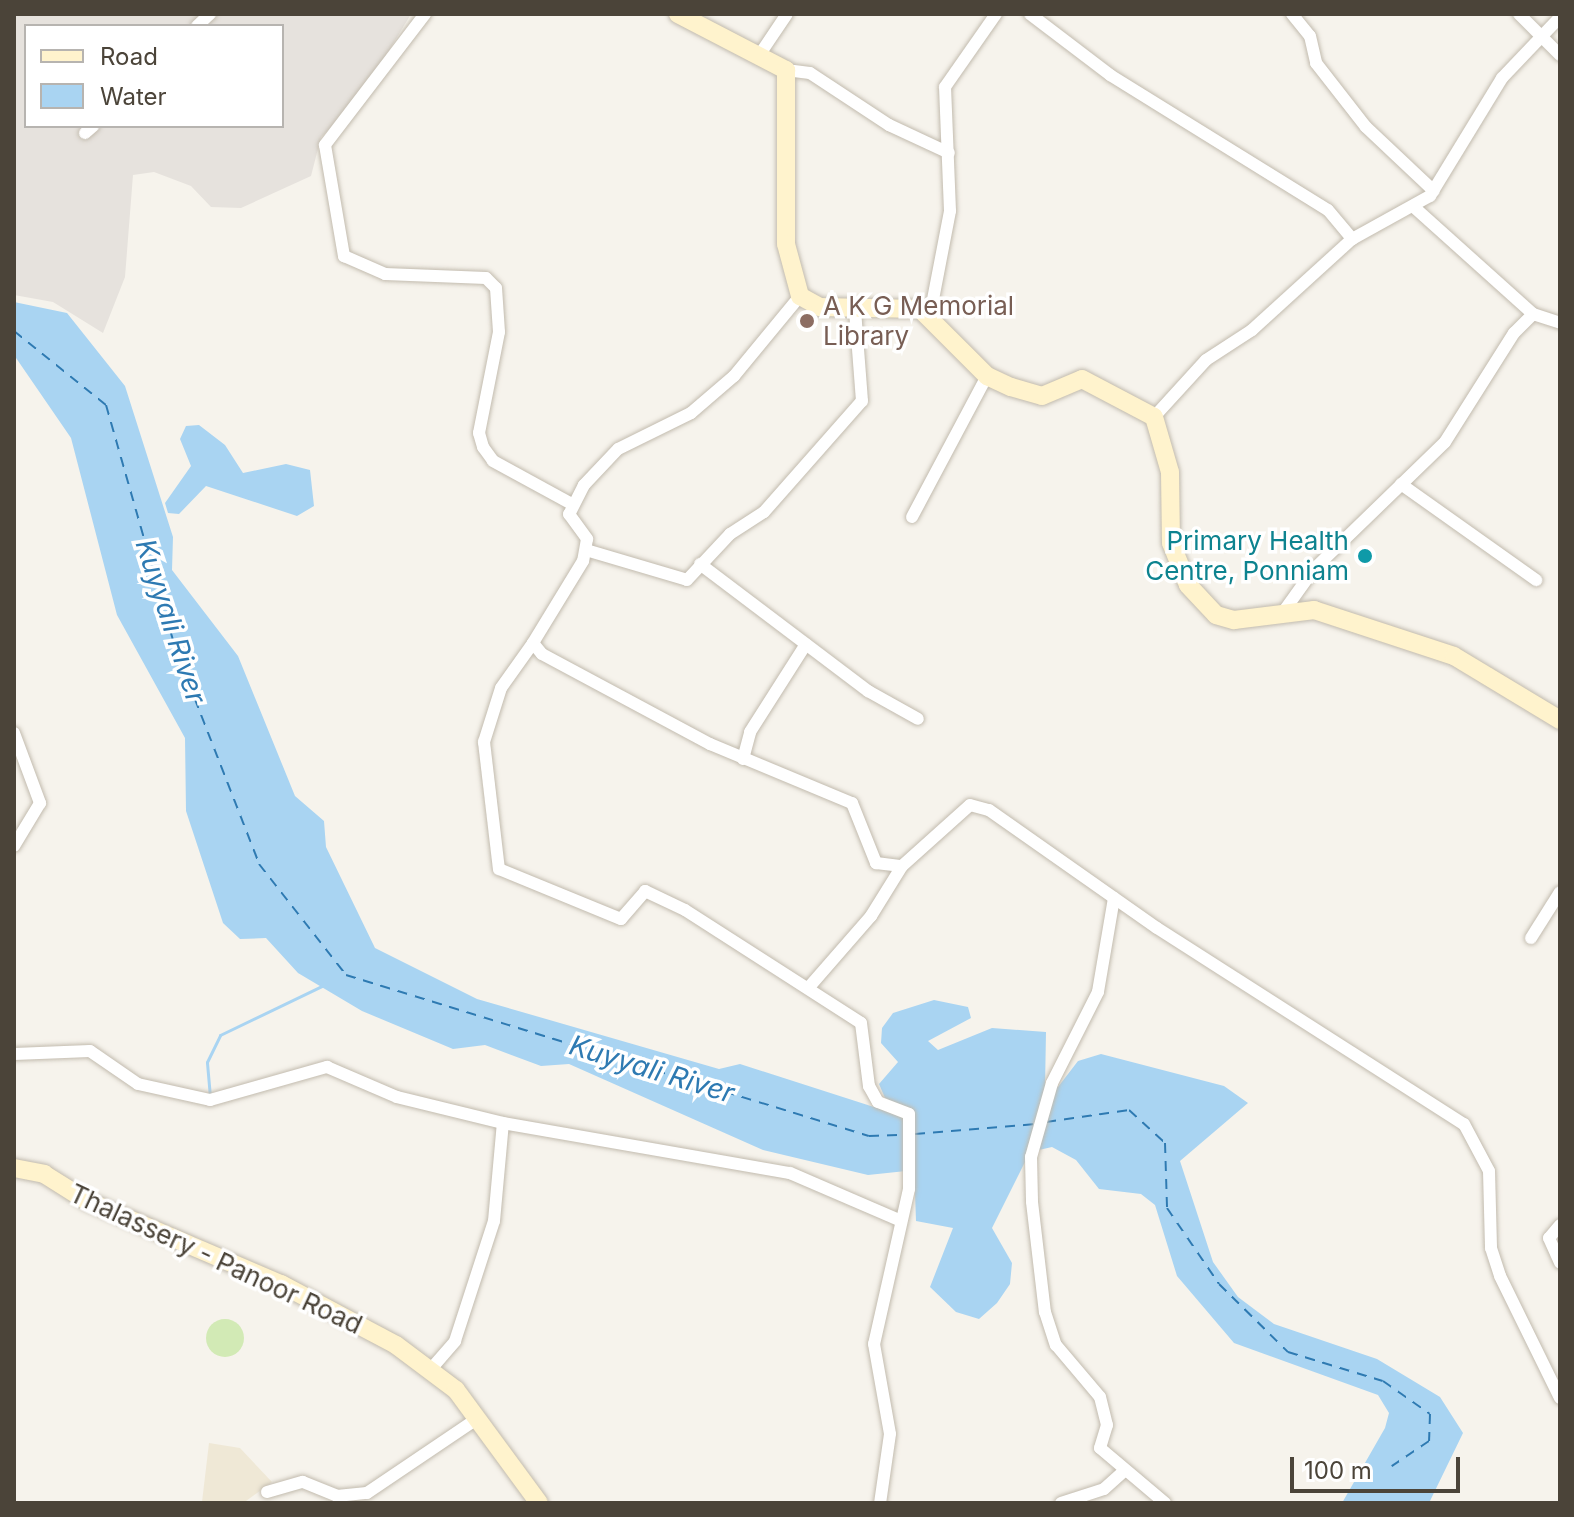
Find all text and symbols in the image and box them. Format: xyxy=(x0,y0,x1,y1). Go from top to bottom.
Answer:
legend xyxy=(24,24,284,128)
text: Road xyxy=(100,42,158,71)
text: Water xyxy=(100,82,167,111)
place label: A K G Memorial Library xyxy=(823,290,1014,352)
marker: A K G Memorial Library xyxy=(798,312,816,330)
place label: Primary Health Centre, Ponniam xyxy=(1145,525,1349,586)
water label: Kuyyali River xyxy=(129,535,213,707)
marker: Primary Health Centre, Ponniam xyxy=(1356,547,1374,565)
water label: Kuyyali River xyxy=(565,1028,739,1110)
street label: Thalassery - Panoor Road xyxy=(65,1177,367,1341)
scale bar xyxy=(1294,1441,1464,1491)
text: 100 m xyxy=(1304,1456,1372,1485)

